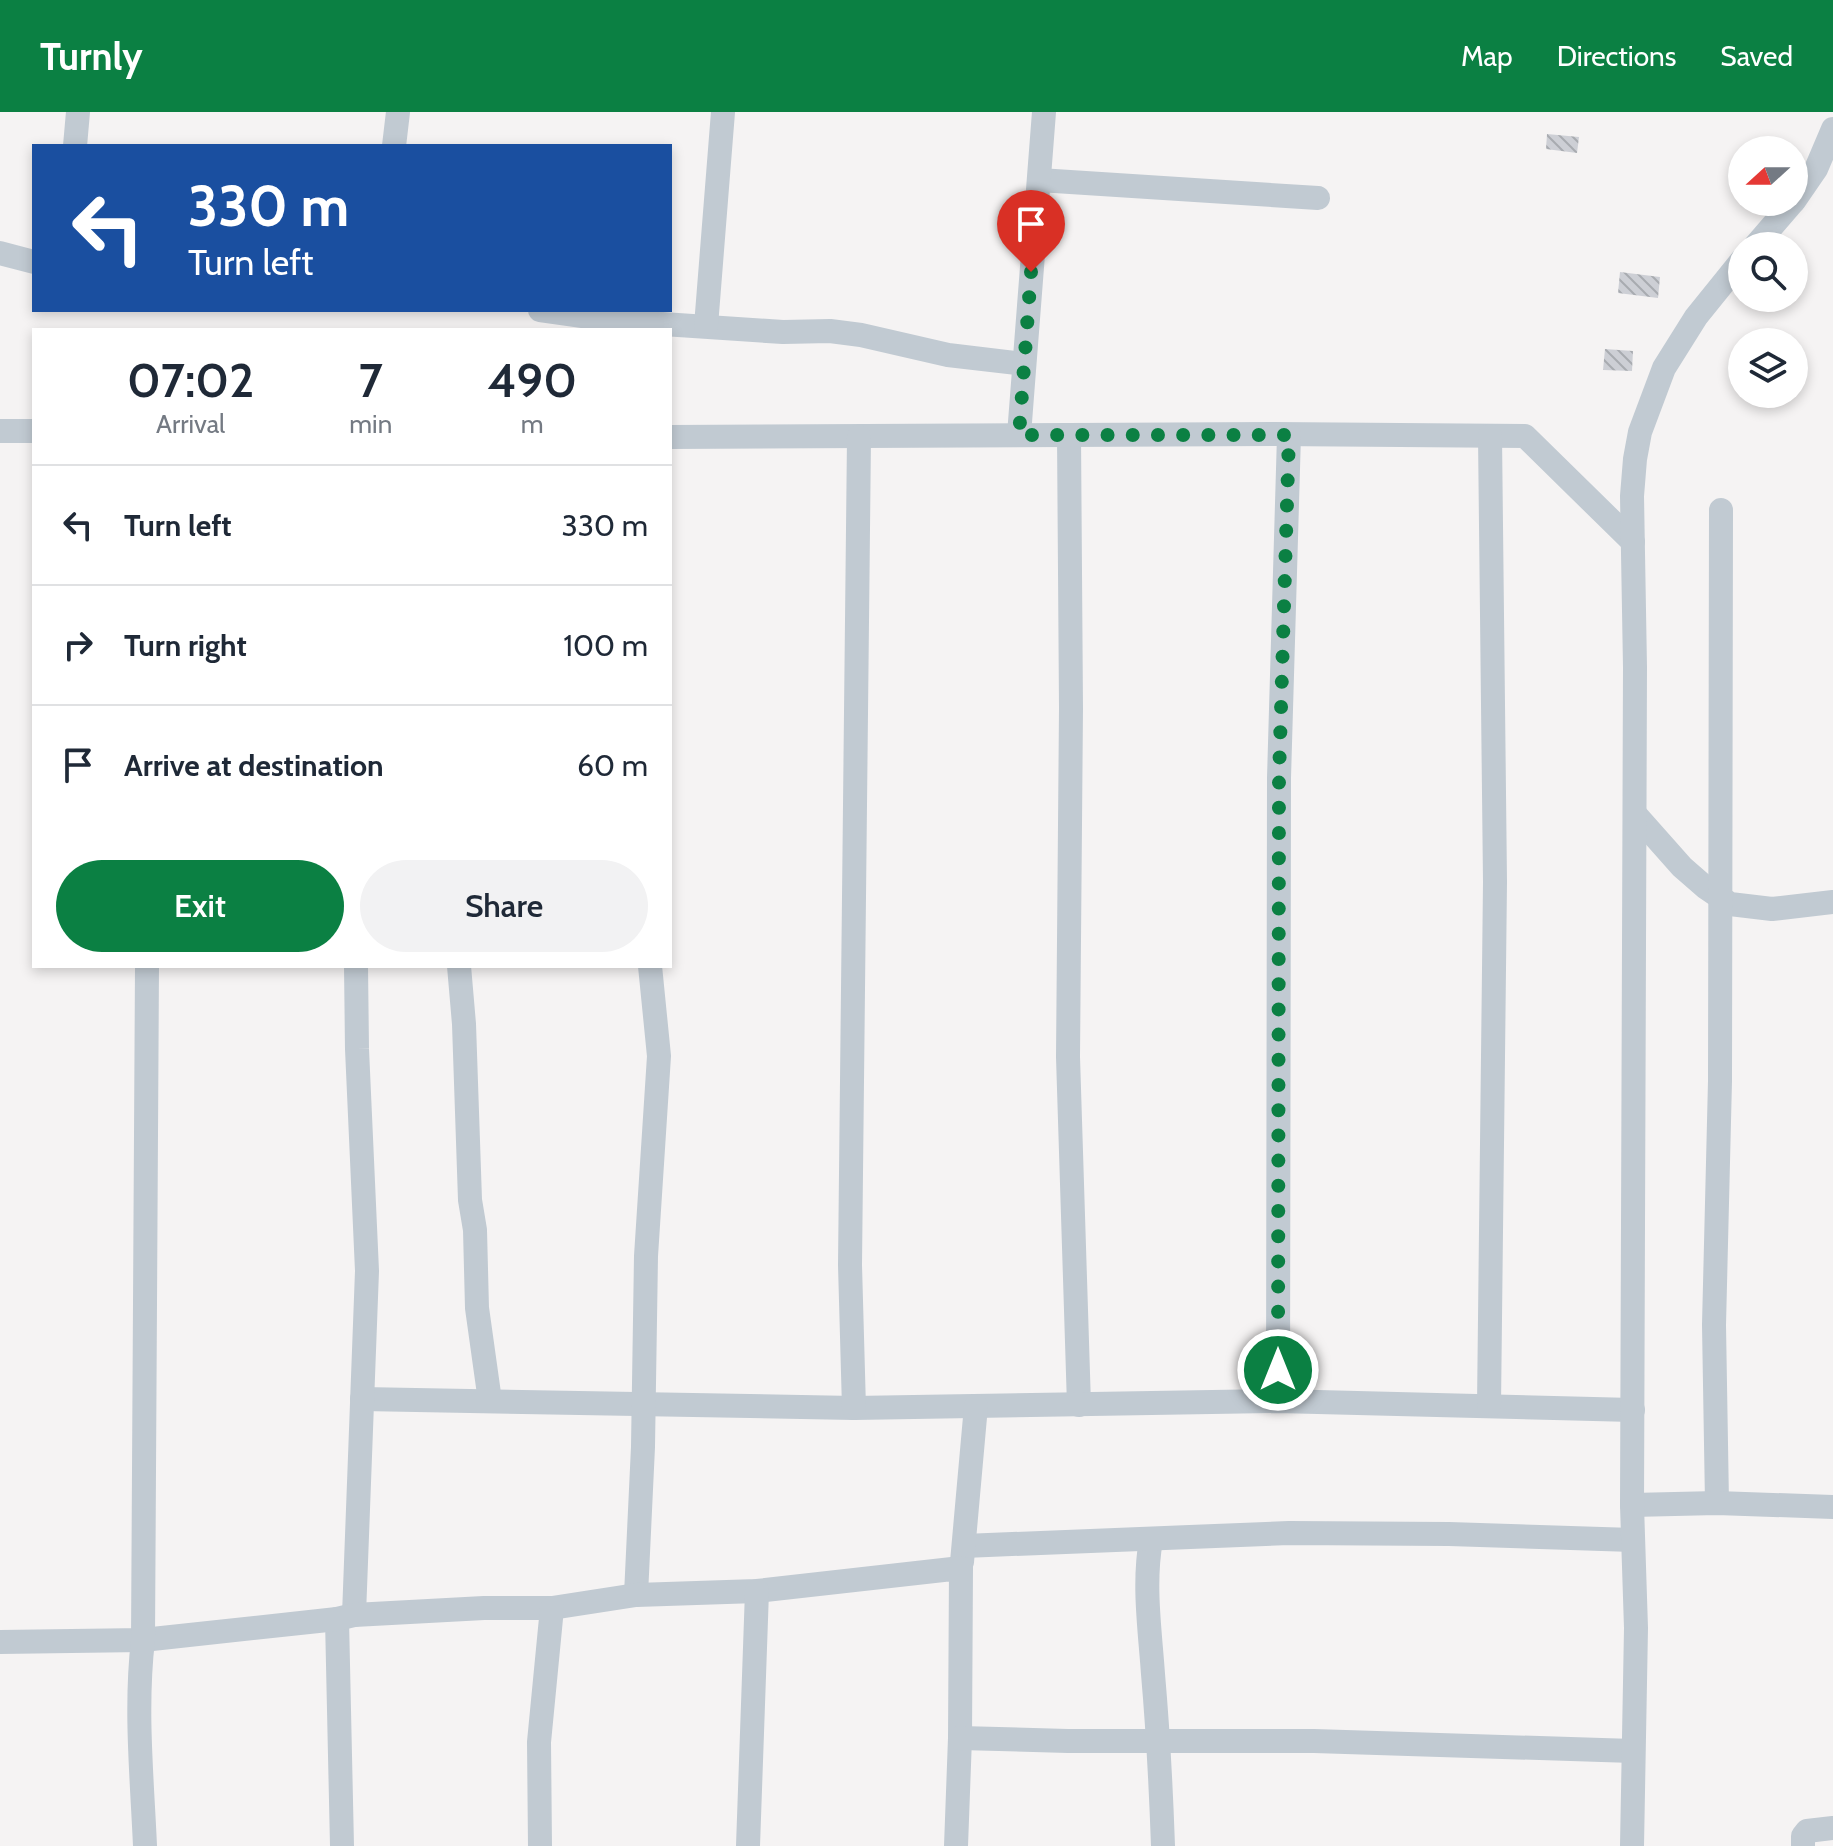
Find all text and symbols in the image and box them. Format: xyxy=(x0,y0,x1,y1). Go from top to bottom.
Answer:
text: Turnly xyxy=(40,33,143,80)
text: Map xyxy=(1461,39,1513,73)
text: Directions xyxy=(1557,39,1676,73)
text: Saved xyxy=(1720,39,1793,73)
north arrow xyxy=(1728,136,1808,216)
map controls xyxy=(1728,136,1808,408)
text: 330 m xyxy=(188,172,349,240)
icon: left xyxy=(56,176,160,280)
pin xyxy=(997,190,1065,272)
icon: arrive xyxy=(1009,202,1053,246)
button: search xyxy=(1728,232,1808,312)
text: Turn left xyxy=(188,240,313,284)
button: layers xyxy=(1728,328,1808,408)
text: 07:02 xyxy=(127,351,254,409)
text: 7 xyxy=(359,351,383,409)
text: 490 xyxy=(487,351,577,409)
text: Arrival xyxy=(156,408,225,440)
text: min xyxy=(349,408,392,440)
text: m xyxy=(521,408,543,440)
icon: left xyxy=(56,503,100,547)
text: Turn left xyxy=(124,507,232,544)
text: 330 m xyxy=(562,507,648,544)
icon: right xyxy=(56,623,100,667)
text: Turn right xyxy=(124,627,247,664)
text: 100 m xyxy=(563,627,648,664)
icon: arrive xyxy=(56,743,100,787)
text: Arrive at destination xyxy=(124,747,384,784)
text: 60 m xyxy=(577,747,648,784)
button: Exit xyxy=(56,860,344,952)
button: Share xyxy=(360,860,648,952)
position arrow xyxy=(1236,1328,1320,1412)

